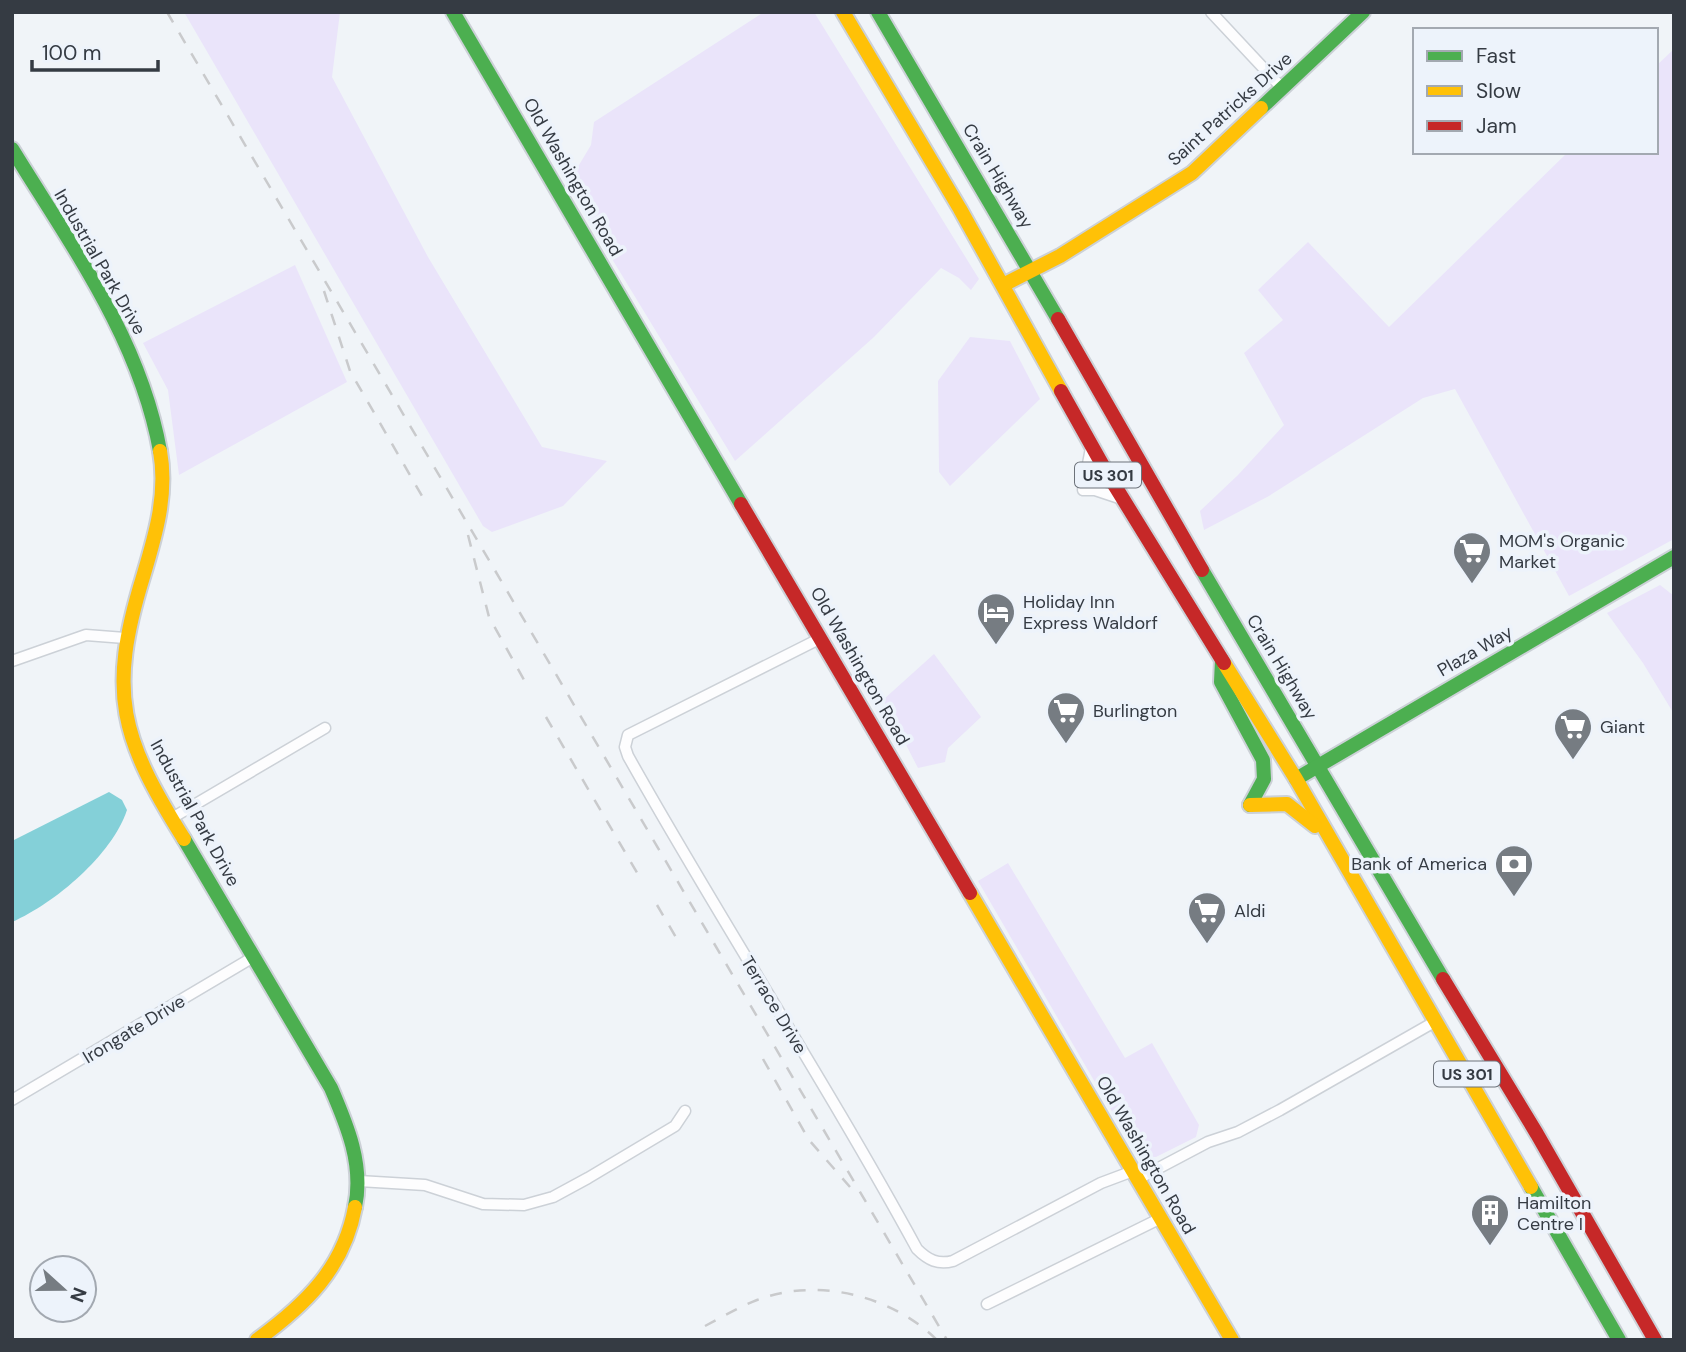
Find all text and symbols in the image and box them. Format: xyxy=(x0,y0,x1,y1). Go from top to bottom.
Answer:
scale bar xyxy=(32,28,158,72)
legend xyxy=(1413,28,1658,154)
text: 100 m xyxy=(42,39,102,67)
text: Fast xyxy=(1476,42,1516,70)
street label: Saint Patricks Drive xyxy=(1163,47,1297,171)
text: Slow xyxy=(1476,77,1521,105)
street label: Old Washington Road xyxy=(518,94,628,260)
text: Jam xyxy=(1476,112,1517,140)
street label: Crain Highway xyxy=(957,119,1039,233)
street label: Industrial Park Drive xyxy=(49,185,151,339)
road number: US 301 xyxy=(1075,462,1141,488)
place label: MOM's Organic Market xyxy=(1499,529,1625,574)
supermarket icon: MOM's Organic Market xyxy=(1451,530,1493,585)
street label: Old Washington Road xyxy=(805,583,915,749)
place label: Holiday Inn Express Waldorf xyxy=(1023,590,1158,635)
hotel icon: Holiday Inn Express Waldorf xyxy=(975,591,1017,646)
street label: Crain Highway xyxy=(1241,610,1323,724)
street label: Plaza Way xyxy=(1433,620,1517,682)
supermarket icon: Burlington xyxy=(1045,690,1087,745)
place label: Burlington xyxy=(1093,699,1177,723)
supermarket icon: Giant xyxy=(1552,706,1594,761)
place label: Giant xyxy=(1600,715,1645,739)
street label: Industrial Park Drive xyxy=(145,735,245,891)
bank icon: Bank of America xyxy=(1493,843,1535,898)
place label: Bank of America xyxy=(1351,852,1487,876)
supermarket icon: Aldi xyxy=(1186,890,1228,945)
place label: Aldi xyxy=(1234,899,1266,923)
street label: Terrace Drive xyxy=(735,952,813,1058)
street label: Irongate Drive xyxy=(78,989,190,1069)
road number: US 301 xyxy=(1434,1062,1500,1086)
street label: Old Washington Road xyxy=(1091,1072,1201,1238)
place label: Hamilton Centre I xyxy=(1517,1191,1591,1236)
building icon: Hamilton Centre I xyxy=(1469,1192,1511,1247)
north arrow xyxy=(28,1254,98,1324)
text: N xyxy=(64,1284,93,1306)

